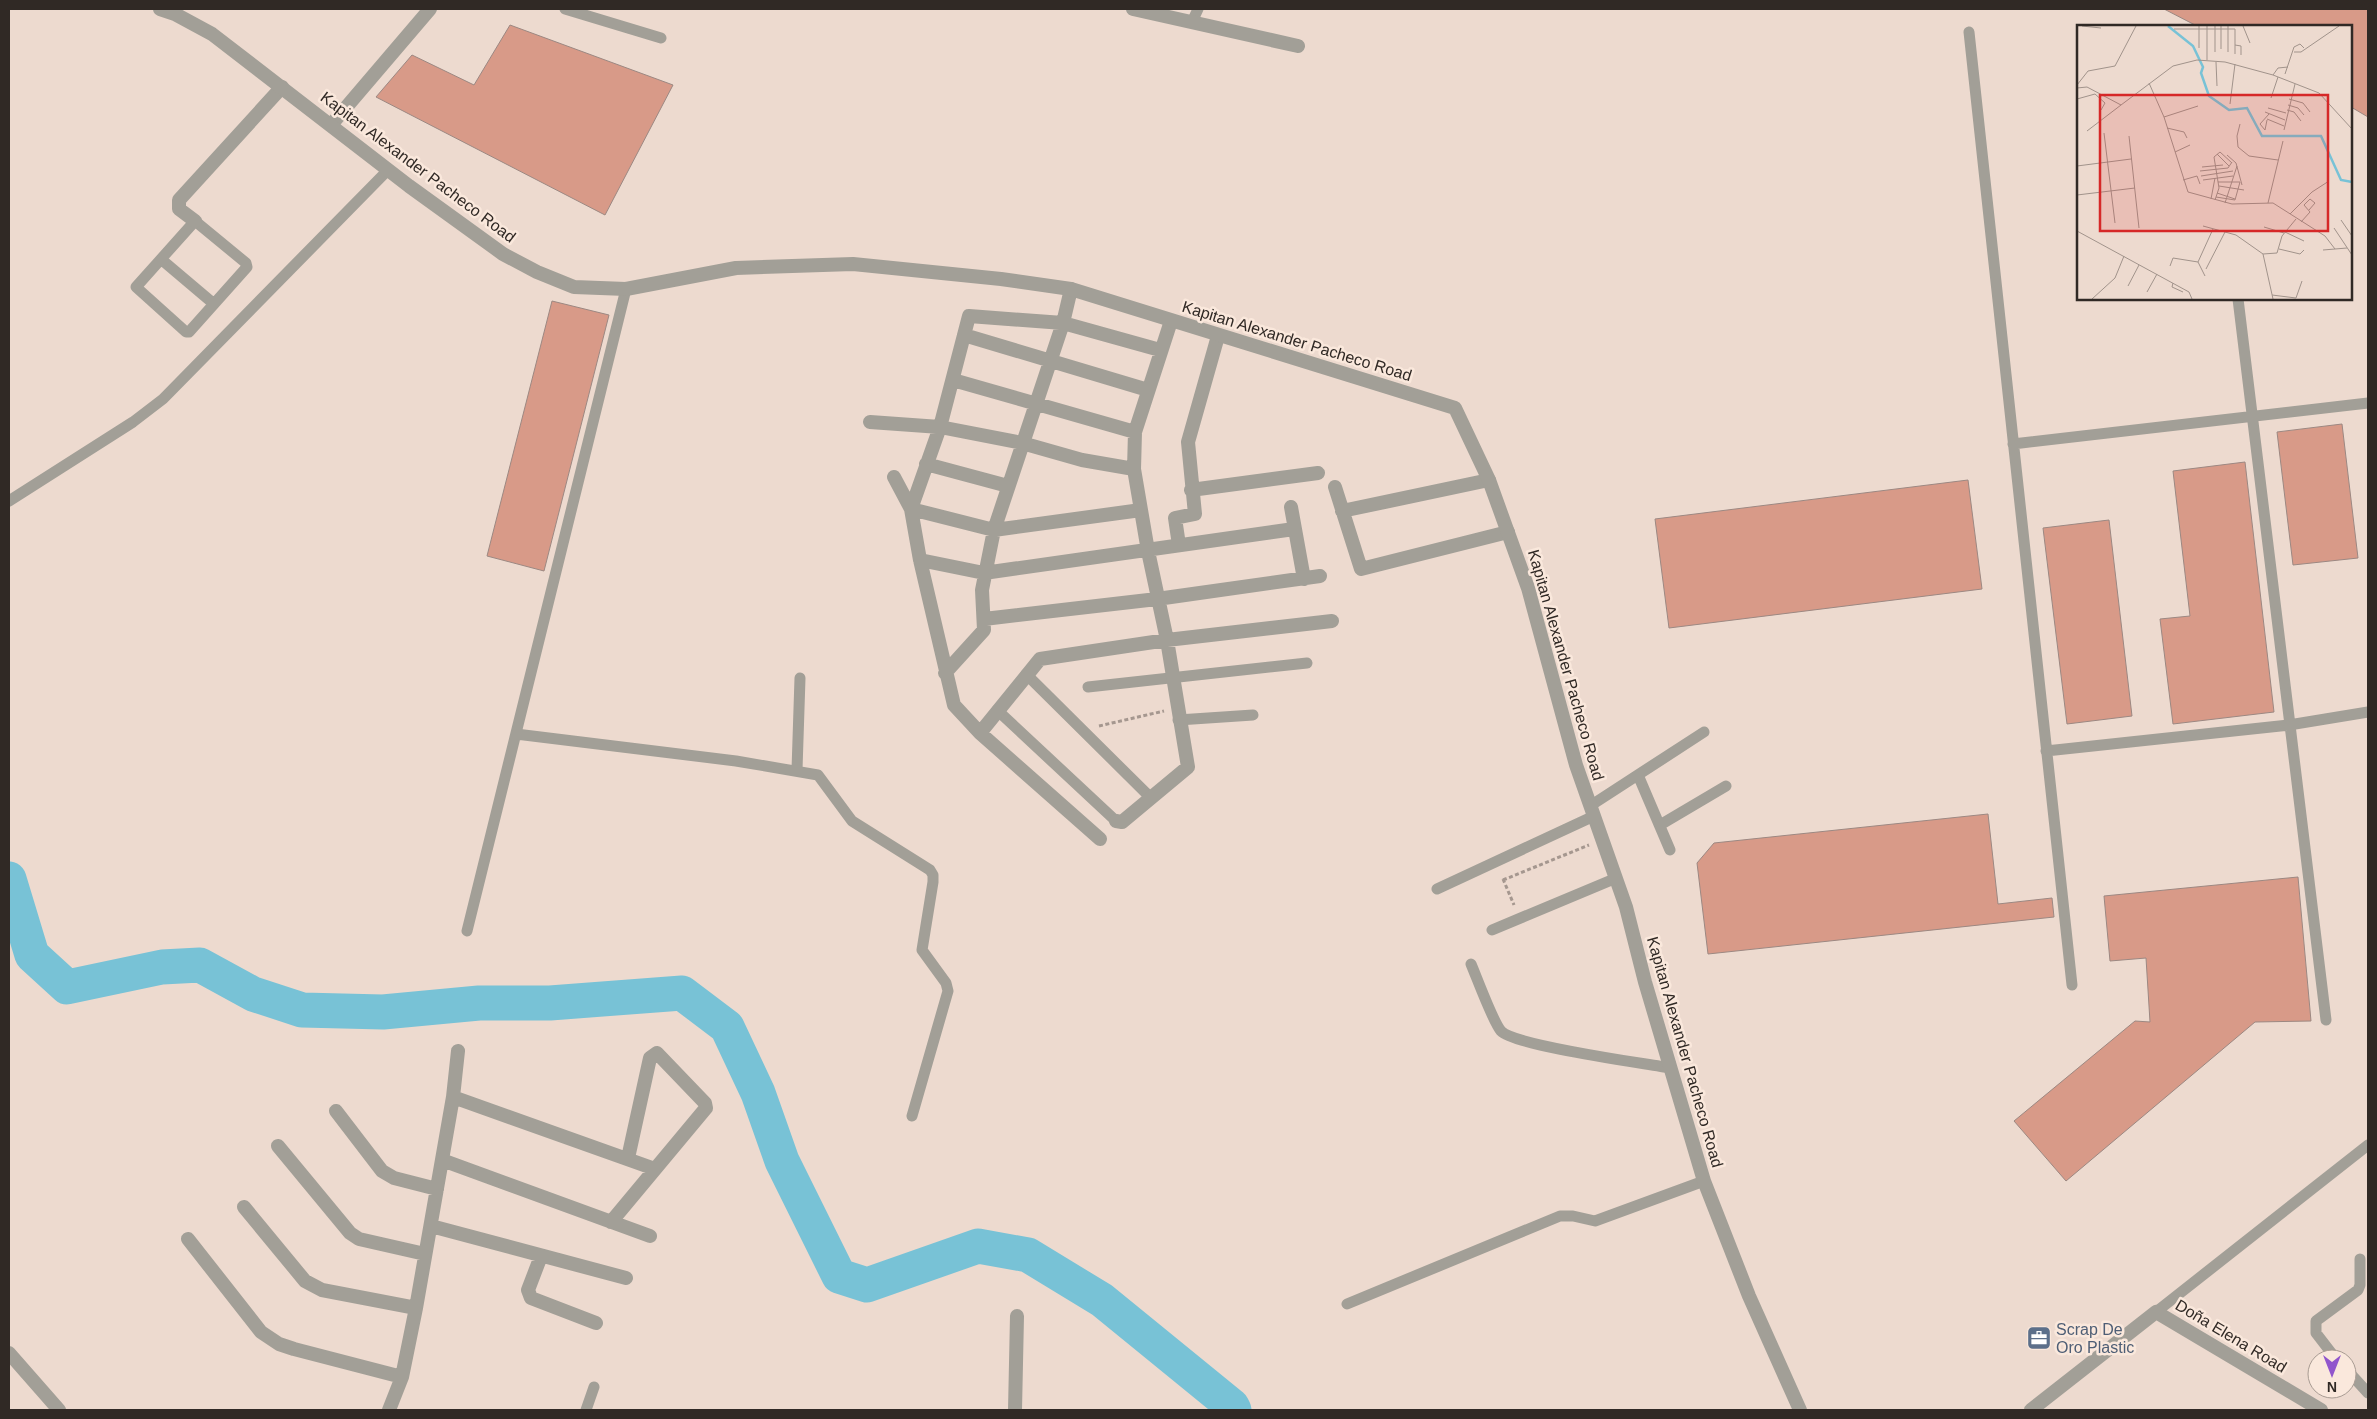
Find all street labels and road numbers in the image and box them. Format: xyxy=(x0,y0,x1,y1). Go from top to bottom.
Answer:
street label: Kapitan Alexander Pacheco Road xyxy=(317,88,519,246)
street label: Kapitan Alexander Pacheco Road xyxy=(1180,298,1414,384)
street label: Kapitan Alexander Pacheco Road xyxy=(1525,548,1607,782)
street label: Kapitan Alexander Pacheco Road xyxy=(1644,935,1726,1169)
street label: Doña Elena Road xyxy=(2172,1296,2290,1376)

